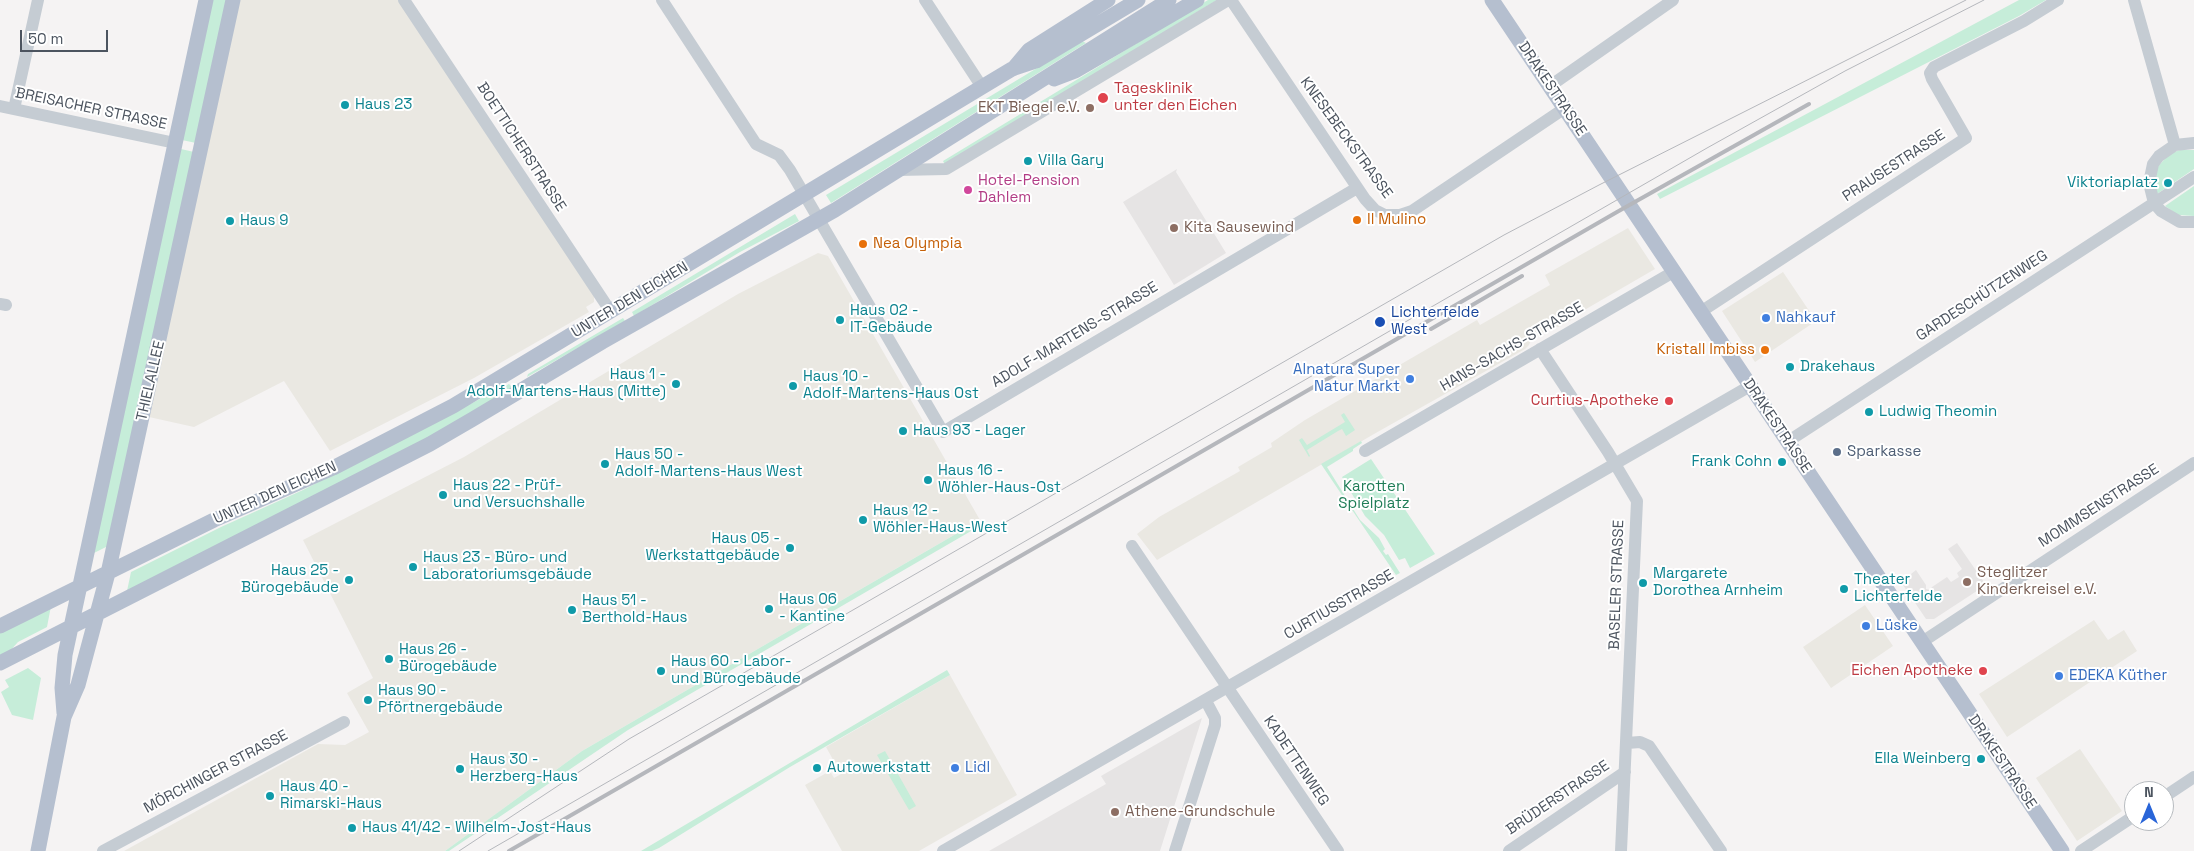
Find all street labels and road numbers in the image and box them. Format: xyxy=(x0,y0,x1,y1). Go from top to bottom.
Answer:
street label: DRAKESTRASSE xyxy=(1514,38,1590,140)
street label: KNESEBECKSTRASSE xyxy=(1296,74,1396,202)
street label: BOETTICHERSTRASSE xyxy=(473,79,569,215)
street label: BREISACHER STRASSE xyxy=(14,84,168,134)
street label: PRAUSESTRASSE xyxy=(1839,126,1949,206)
street label: GARDESCHÜTZENWEG xyxy=(1913,247,2051,345)
street label: UNTER DEN EICHEN xyxy=(568,258,692,342)
street label: ADOLF-MARTENS-STRASSE xyxy=(989,278,1161,392)
street label: HANS-SACHS-STRASSE xyxy=(1437,299,1587,395)
street label: THIELALLEE xyxy=(133,339,169,423)
street label: DRAKESTRASSE xyxy=(1739,375,1815,477)
street label: UNTER DEN EICHEN xyxy=(211,458,339,528)
street label: MOMMSENSTRASSE xyxy=(2035,460,2163,552)
street label: BASELER STRASSE xyxy=(1606,520,1628,650)
street label: CURTIUSSTRASSE xyxy=(1281,566,1397,644)
street label: DRAKESTRASSE xyxy=(1964,711,2040,813)
street label: KADETTENWEG xyxy=(1259,713,1333,809)
street label: MÖRCHINGER STRASSE xyxy=(141,726,291,818)
street label: BRÜDERSTRASSE xyxy=(1503,757,1613,839)

